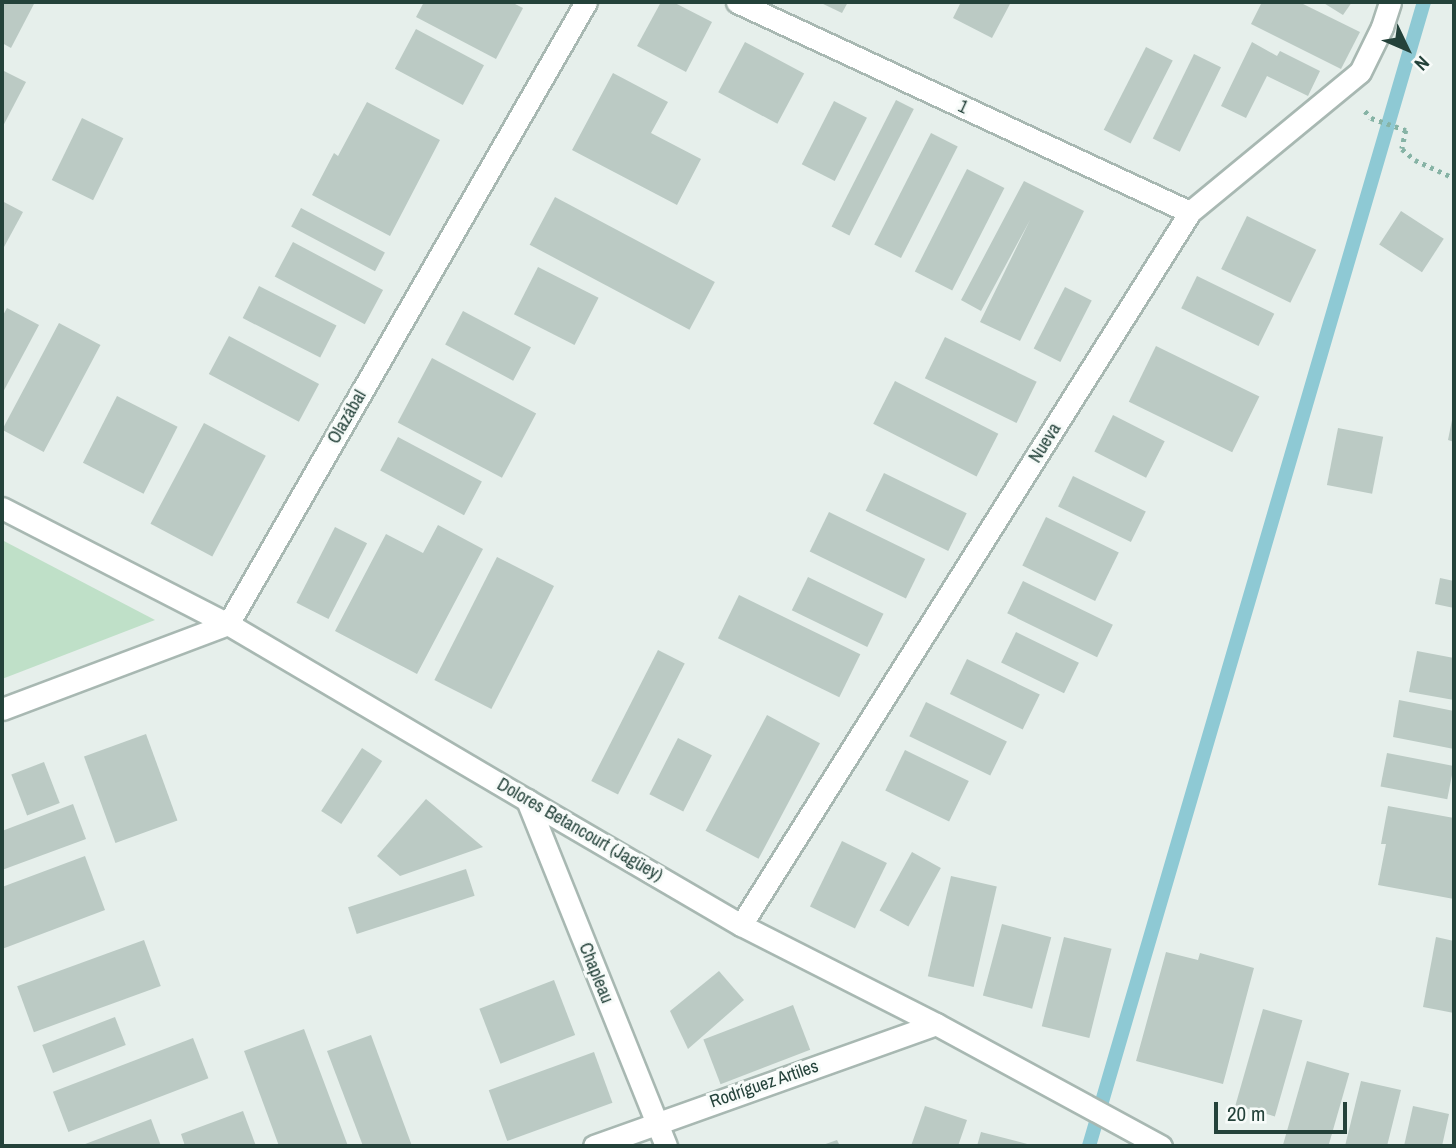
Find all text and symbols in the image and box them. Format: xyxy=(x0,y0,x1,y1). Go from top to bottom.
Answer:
north arrow xyxy=(1372,14,1442,84)
text: N xyxy=(1409,51,1435,77)
street label: 1 xyxy=(955,95,971,119)
street label: Olazábal xyxy=(323,386,371,448)
street label: Nueva xyxy=(1025,419,1065,467)
street label: Dolores Betancourt (Jagüey) xyxy=(493,774,667,886)
street label: Chapleau xyxy=(574,940,618,1006)
street label: Rodríguez Artiles xyxy=(707,1055,821,1113)
scale bar xyxy=(1218,1088,1351,1132)
text: 20 m xyxy=(1227,1099,1265,1128)

